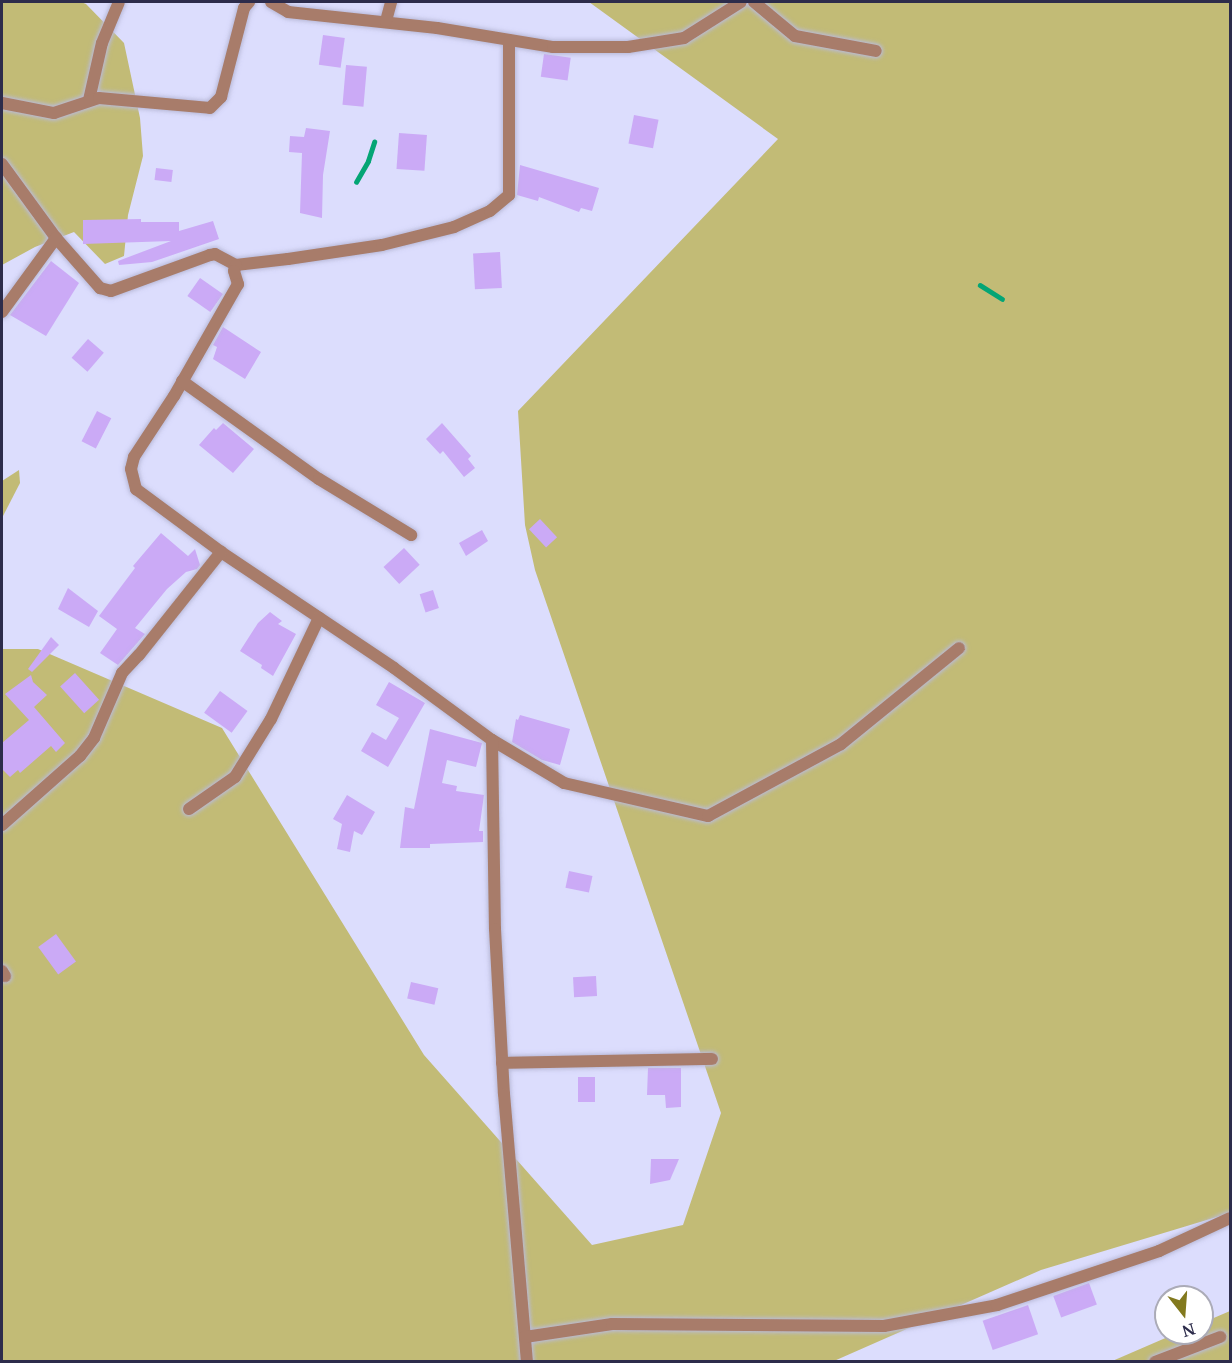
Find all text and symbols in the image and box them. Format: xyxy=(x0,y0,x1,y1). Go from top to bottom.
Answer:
north arrow xyxy=(1154,1285,1214,1345)
text: N xyxy=(1179,1318,1198,1343)

